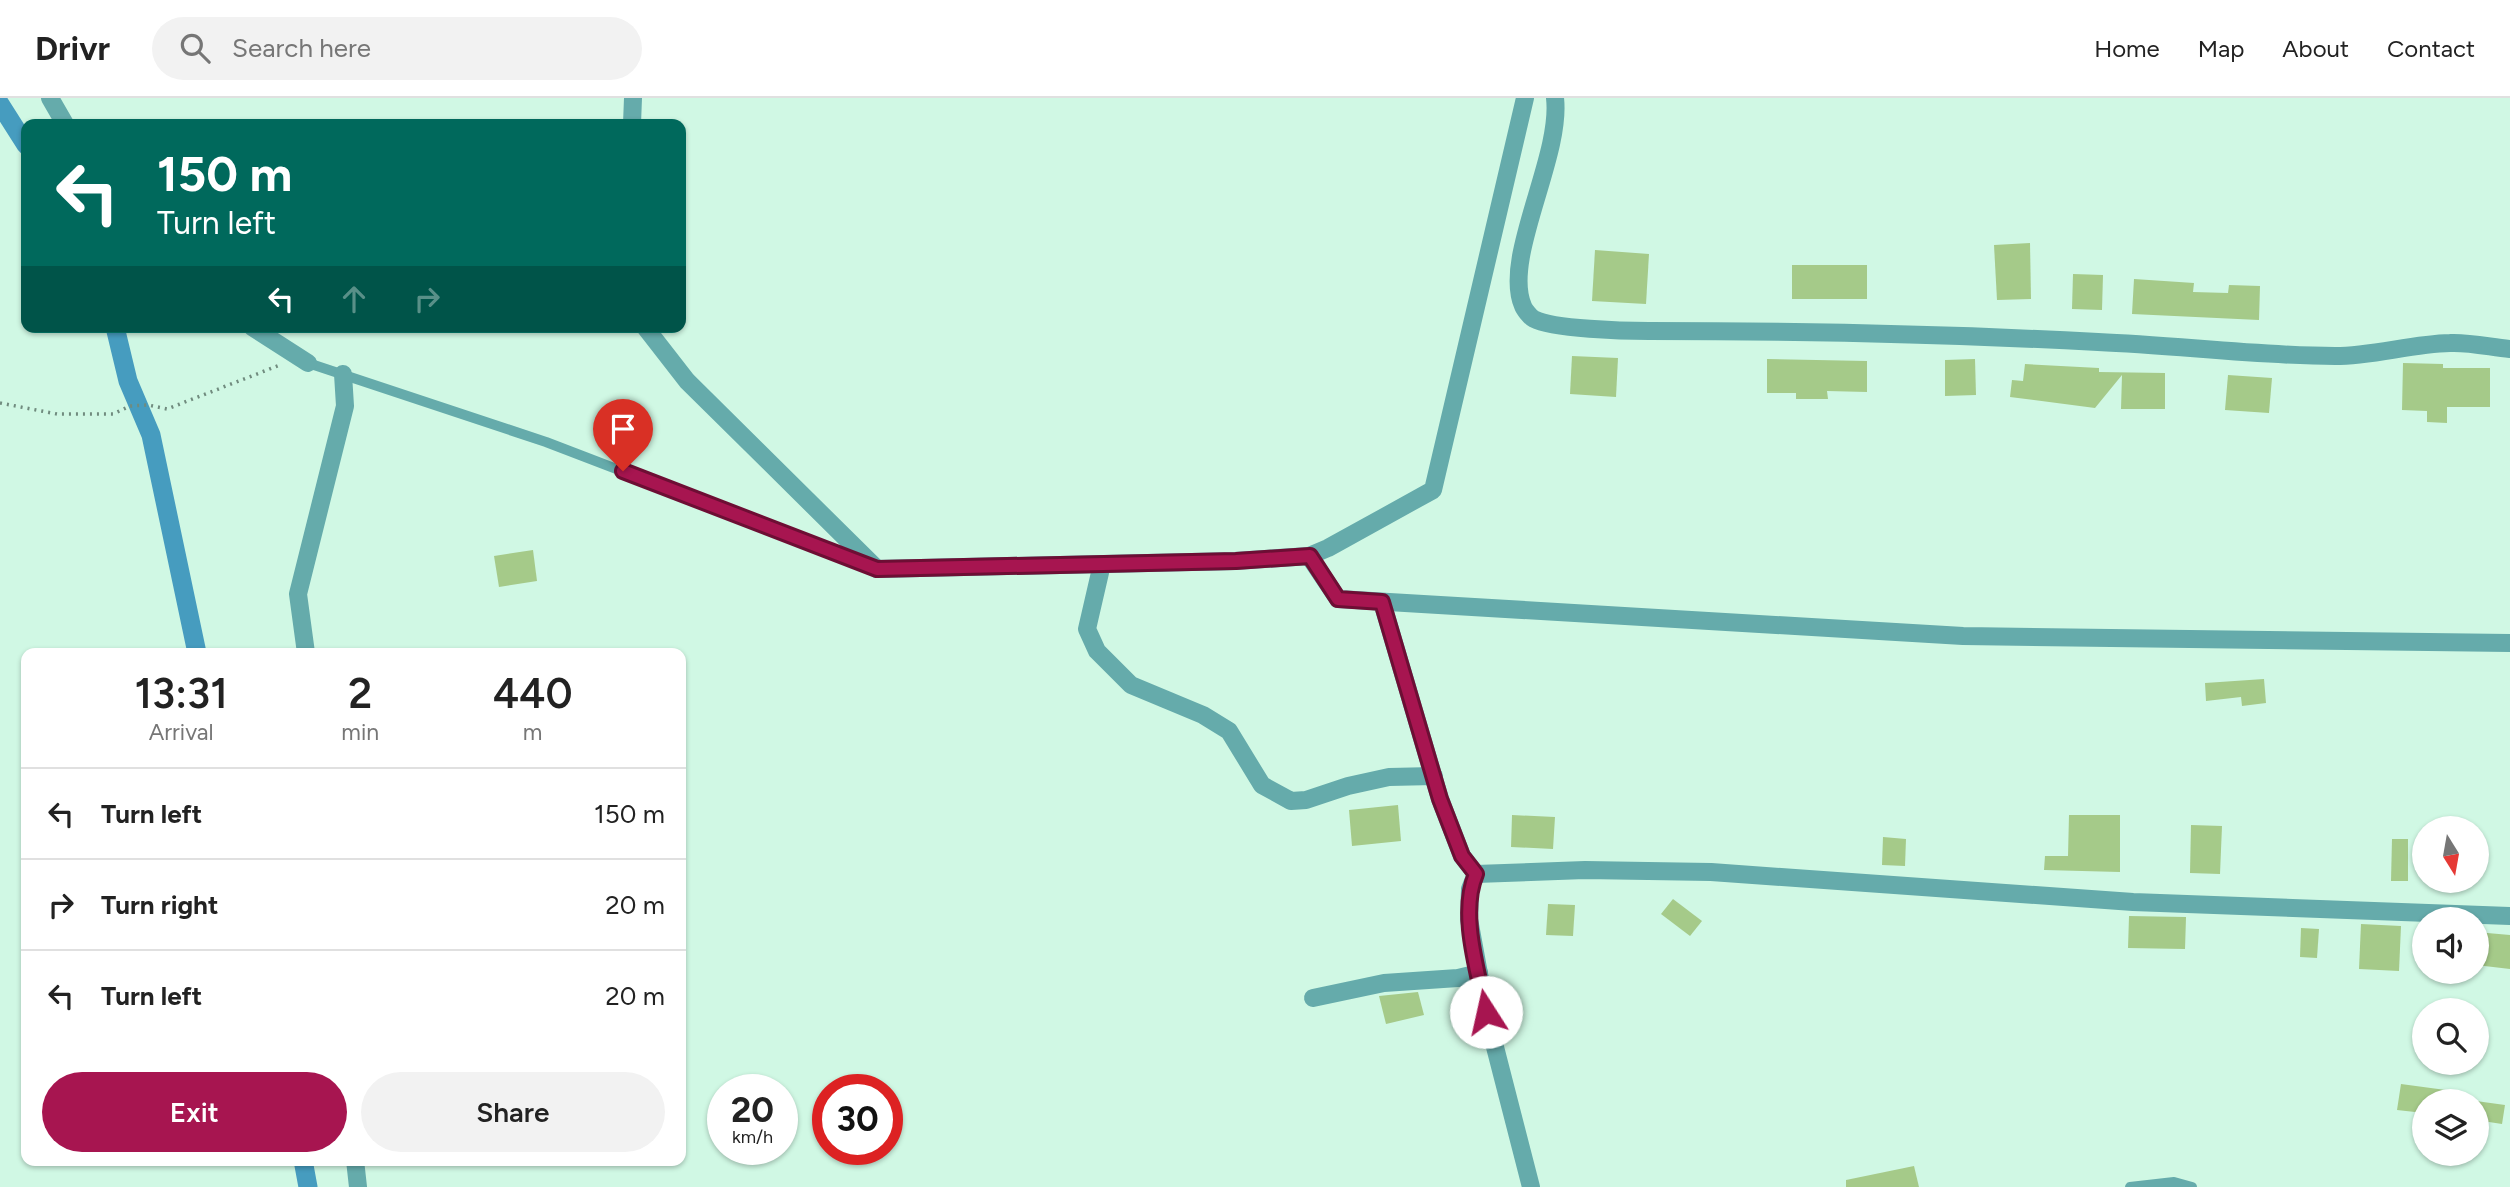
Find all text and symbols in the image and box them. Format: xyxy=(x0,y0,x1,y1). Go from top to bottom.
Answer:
search box xyxy=(152,17,642,80)
text: Drivr xyxy=(35,29,110,68)
icon: search xyxy=(176,29,214,67)
text: Search here xyxy=(232,32,371,64)
text: Home xyxy=(2094,34,2160,63)
text: Map xyxy=(2198,34,2244,63)
text: About xyxy=(2282,34,2349,63)
text: Contact xyxy=(2387,34,2475,63)
text: 150 m xyxy=(157,144,292,203)
icon: left xyxy=(42,147,133,238)
text: Turn left xyxy=(157,204,276,242)
icon: left xyxy=(262,280,300,318)
icon: ahead xyxy=(335,280,373,318)
icon: right xyxy=(408,280,446,318)
pin xyxy=(593,399,653,471)
icon: arrive xyxy=(604,410,642,448)
text: 13:31 xyxy=(135,668,228,719)
text: 2 xyxy=(348,668,372,719)
text: 440 xyxy=(493,668,572,719)
text: Arrival xyxy=(149,718,214,746)
text: min xyxy=(341,718,379,746)
text: m xyxy=(523,718,542,746)
icon: left xyxy=(42,795,80,833)
text: Turn left xyxy=(101,798,202,830)
text: 150 m xyxy=(594,798,665,830)
north arrow xyxy=(2412,816,2488,892)
map controls xyxy=(2412,816,2489,1166)
icon: right xyxy=(42,886,80,924)
text: Turn right xyxy=(101,889,218,921)
text: 20 m xyxy=(605,889,665,921)
button: sound xyxy=(2412,907,2489,984)
position arrow xyxy=(1449,975,1523,1049)
icon: left xyxy=(42,977,80,1015)
text: Turn left xyxy=(101,980,202,1012)
text: 20 m xyxy=(605,980,665,1012)
button: search xyxy=(2412,998,2489,1075)
button: Exit xyxy=(42,1072,347,1152)
button: Share xyxy=(361,1072,665,1152)
speed limit sign: 30 xyxy=(812,1074,903,1165)
text: 20 xyxy=(731,1089,774,1131)
button: layers xyxy=(2412,1089,2489,1166)
text: km/h xyxy=(732,1126,773,1148)

